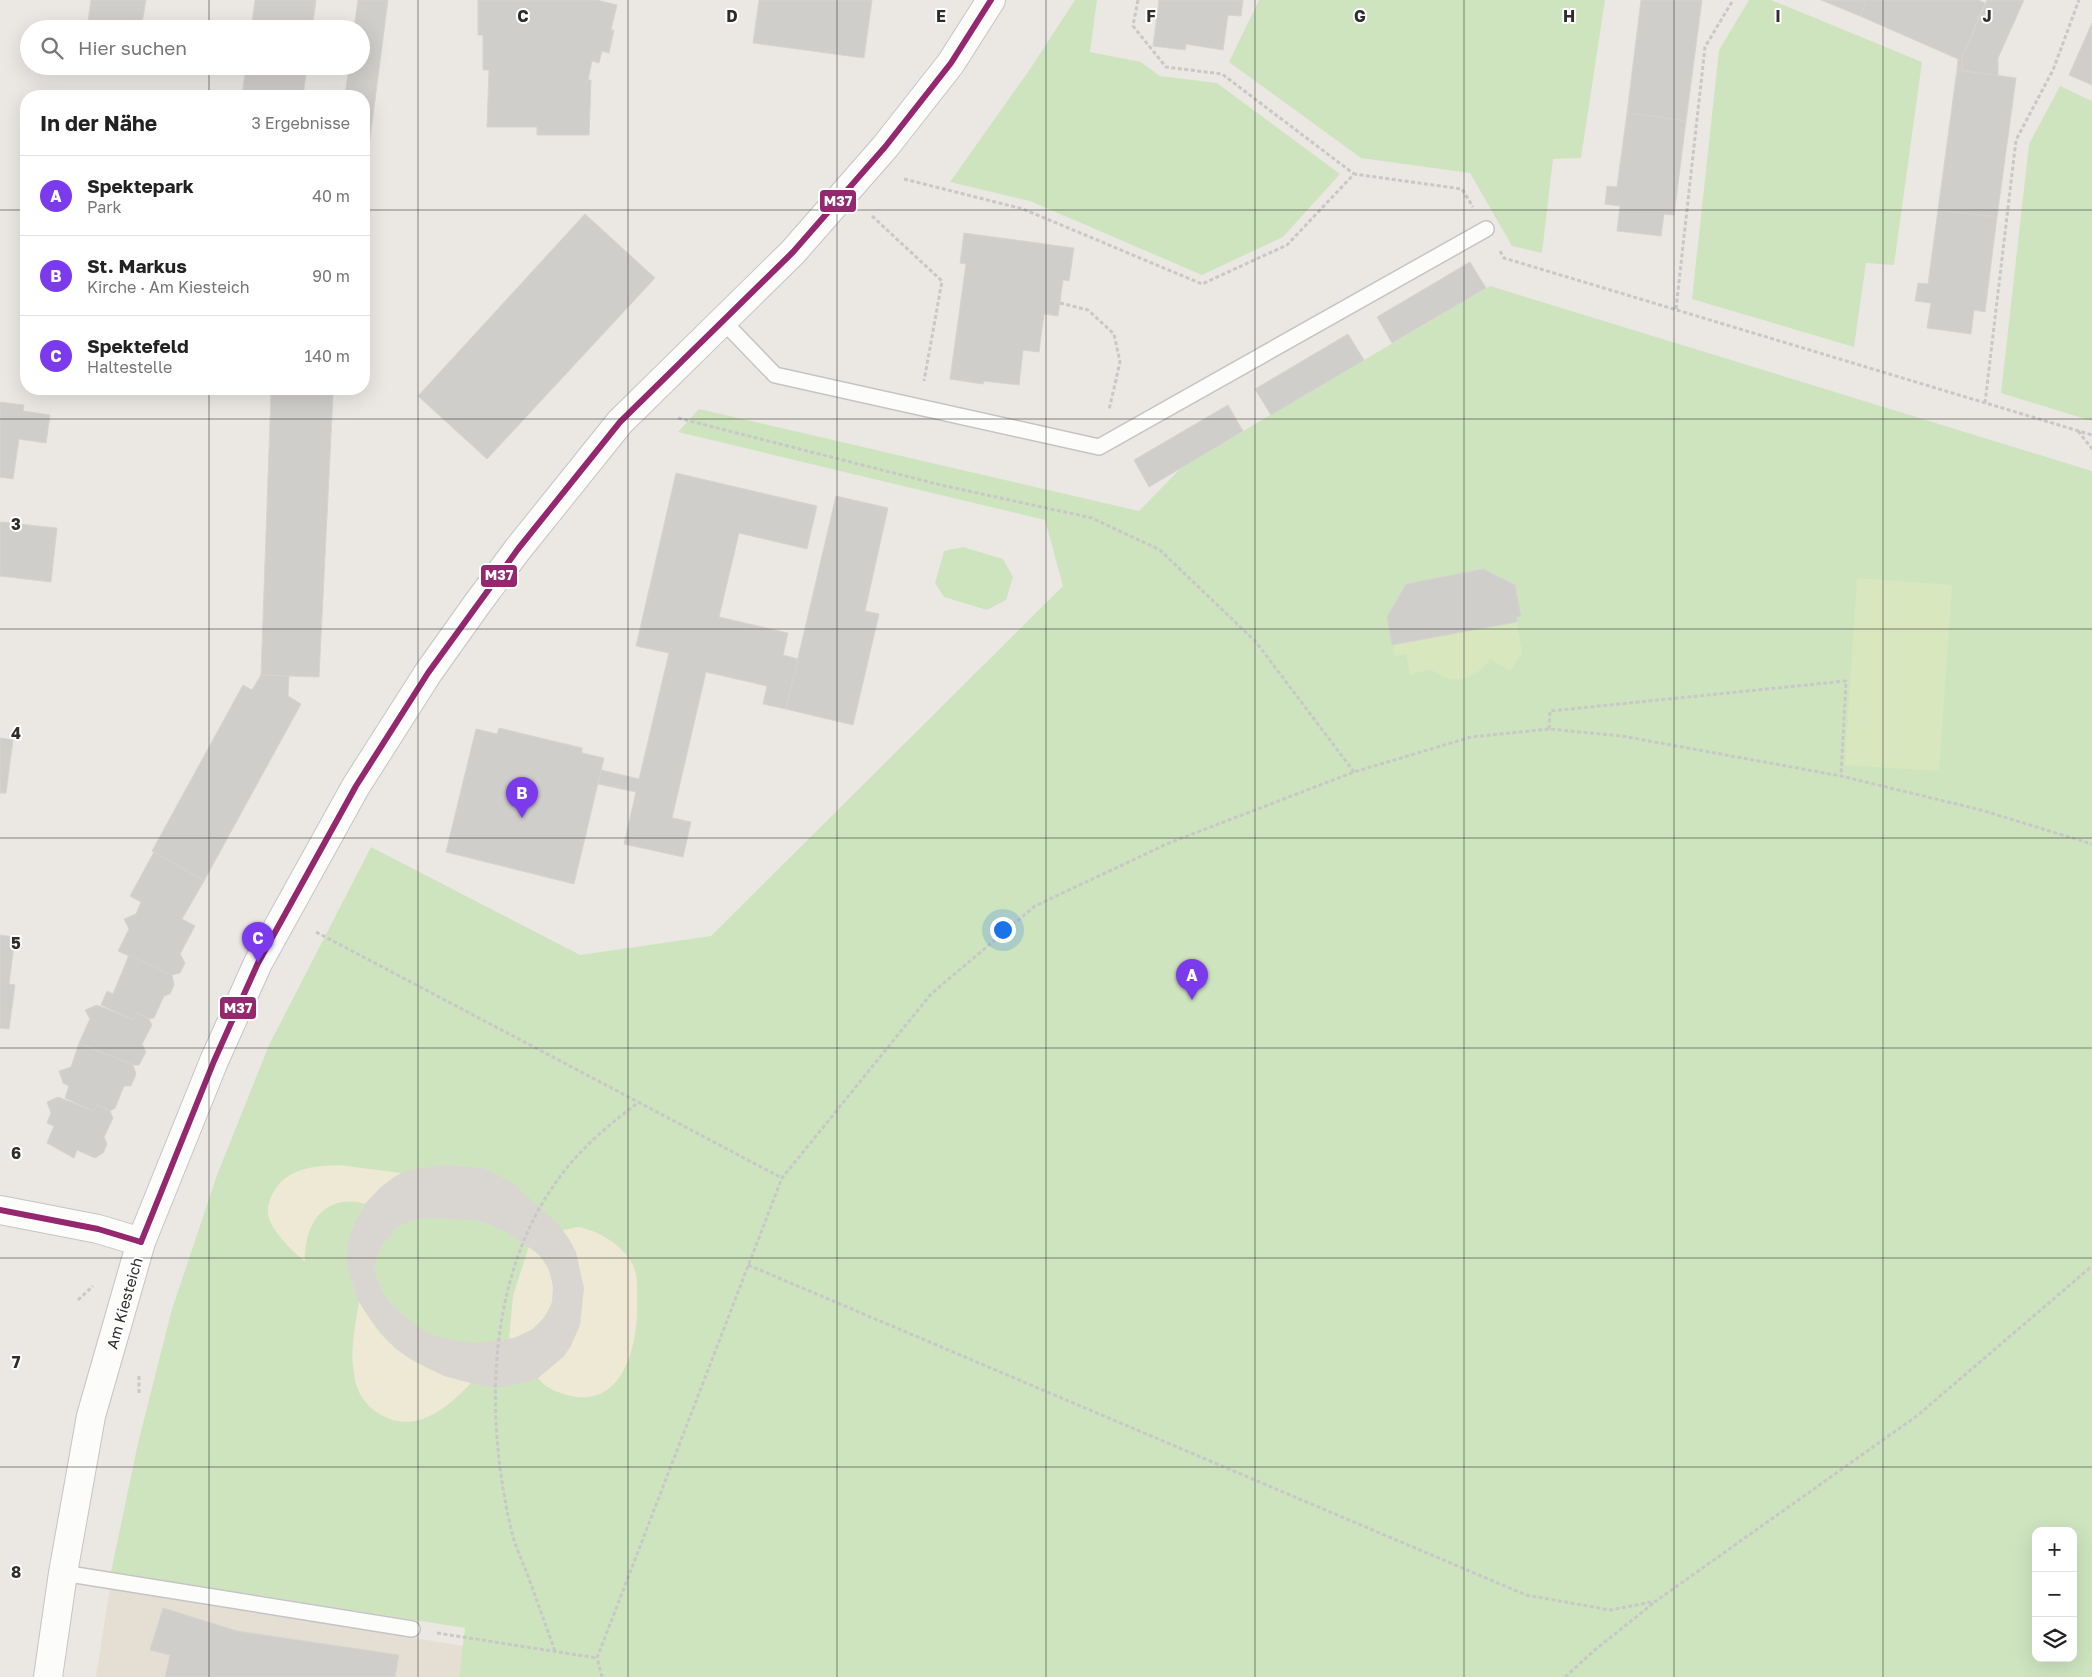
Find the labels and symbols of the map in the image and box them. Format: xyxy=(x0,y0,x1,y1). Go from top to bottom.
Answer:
text: C xyxy=(517,6,529,26)
text: D xyxy=(726,6,738,26)
text: E xyxy=(936,6,946,26)
text: F xyxy=(1146,6,1156,26)
text: G xyxy=(1354,6,1366,26)
text: H xyxy=(1563,6,1575,26)
text: I xyxy=(1775,6,1781,26)
text: J xyxy=(1982,6,1992,26)
line badge: M37 xyxy=(819,189,857,213)
text: M37 xyxy=(824,192,853,209)
text: 3 xyxy=(11,514,21,534)
line badge: M37 xyxy=(480,564,518,588)
text: M37 xyxy=(485,566,514,583)
text: 4 xyxy=(11,723,21,743)
pin: B xyxy=(506,777,538,818)
your location xyxy=(990,917,1016,943)
pin: C xyxy=(242,922,274,963)
text: 5 xyxy=(11,933,21,953)
pin: A xyxy=(1176,959,1208,1000)
line badge: M37 xyxy=(219,996,257,1020)
text: M37 xyxy=(224,999,253,1016)
text: 6 xyxy=(11,1143,21,1163)
street label: Am Kiesteich xyxy=(102,1255,146,1351)
text: 7 xyxy=(12,1352,21,1372)
text: 8 xyxy=(11,1562,21,1582)

